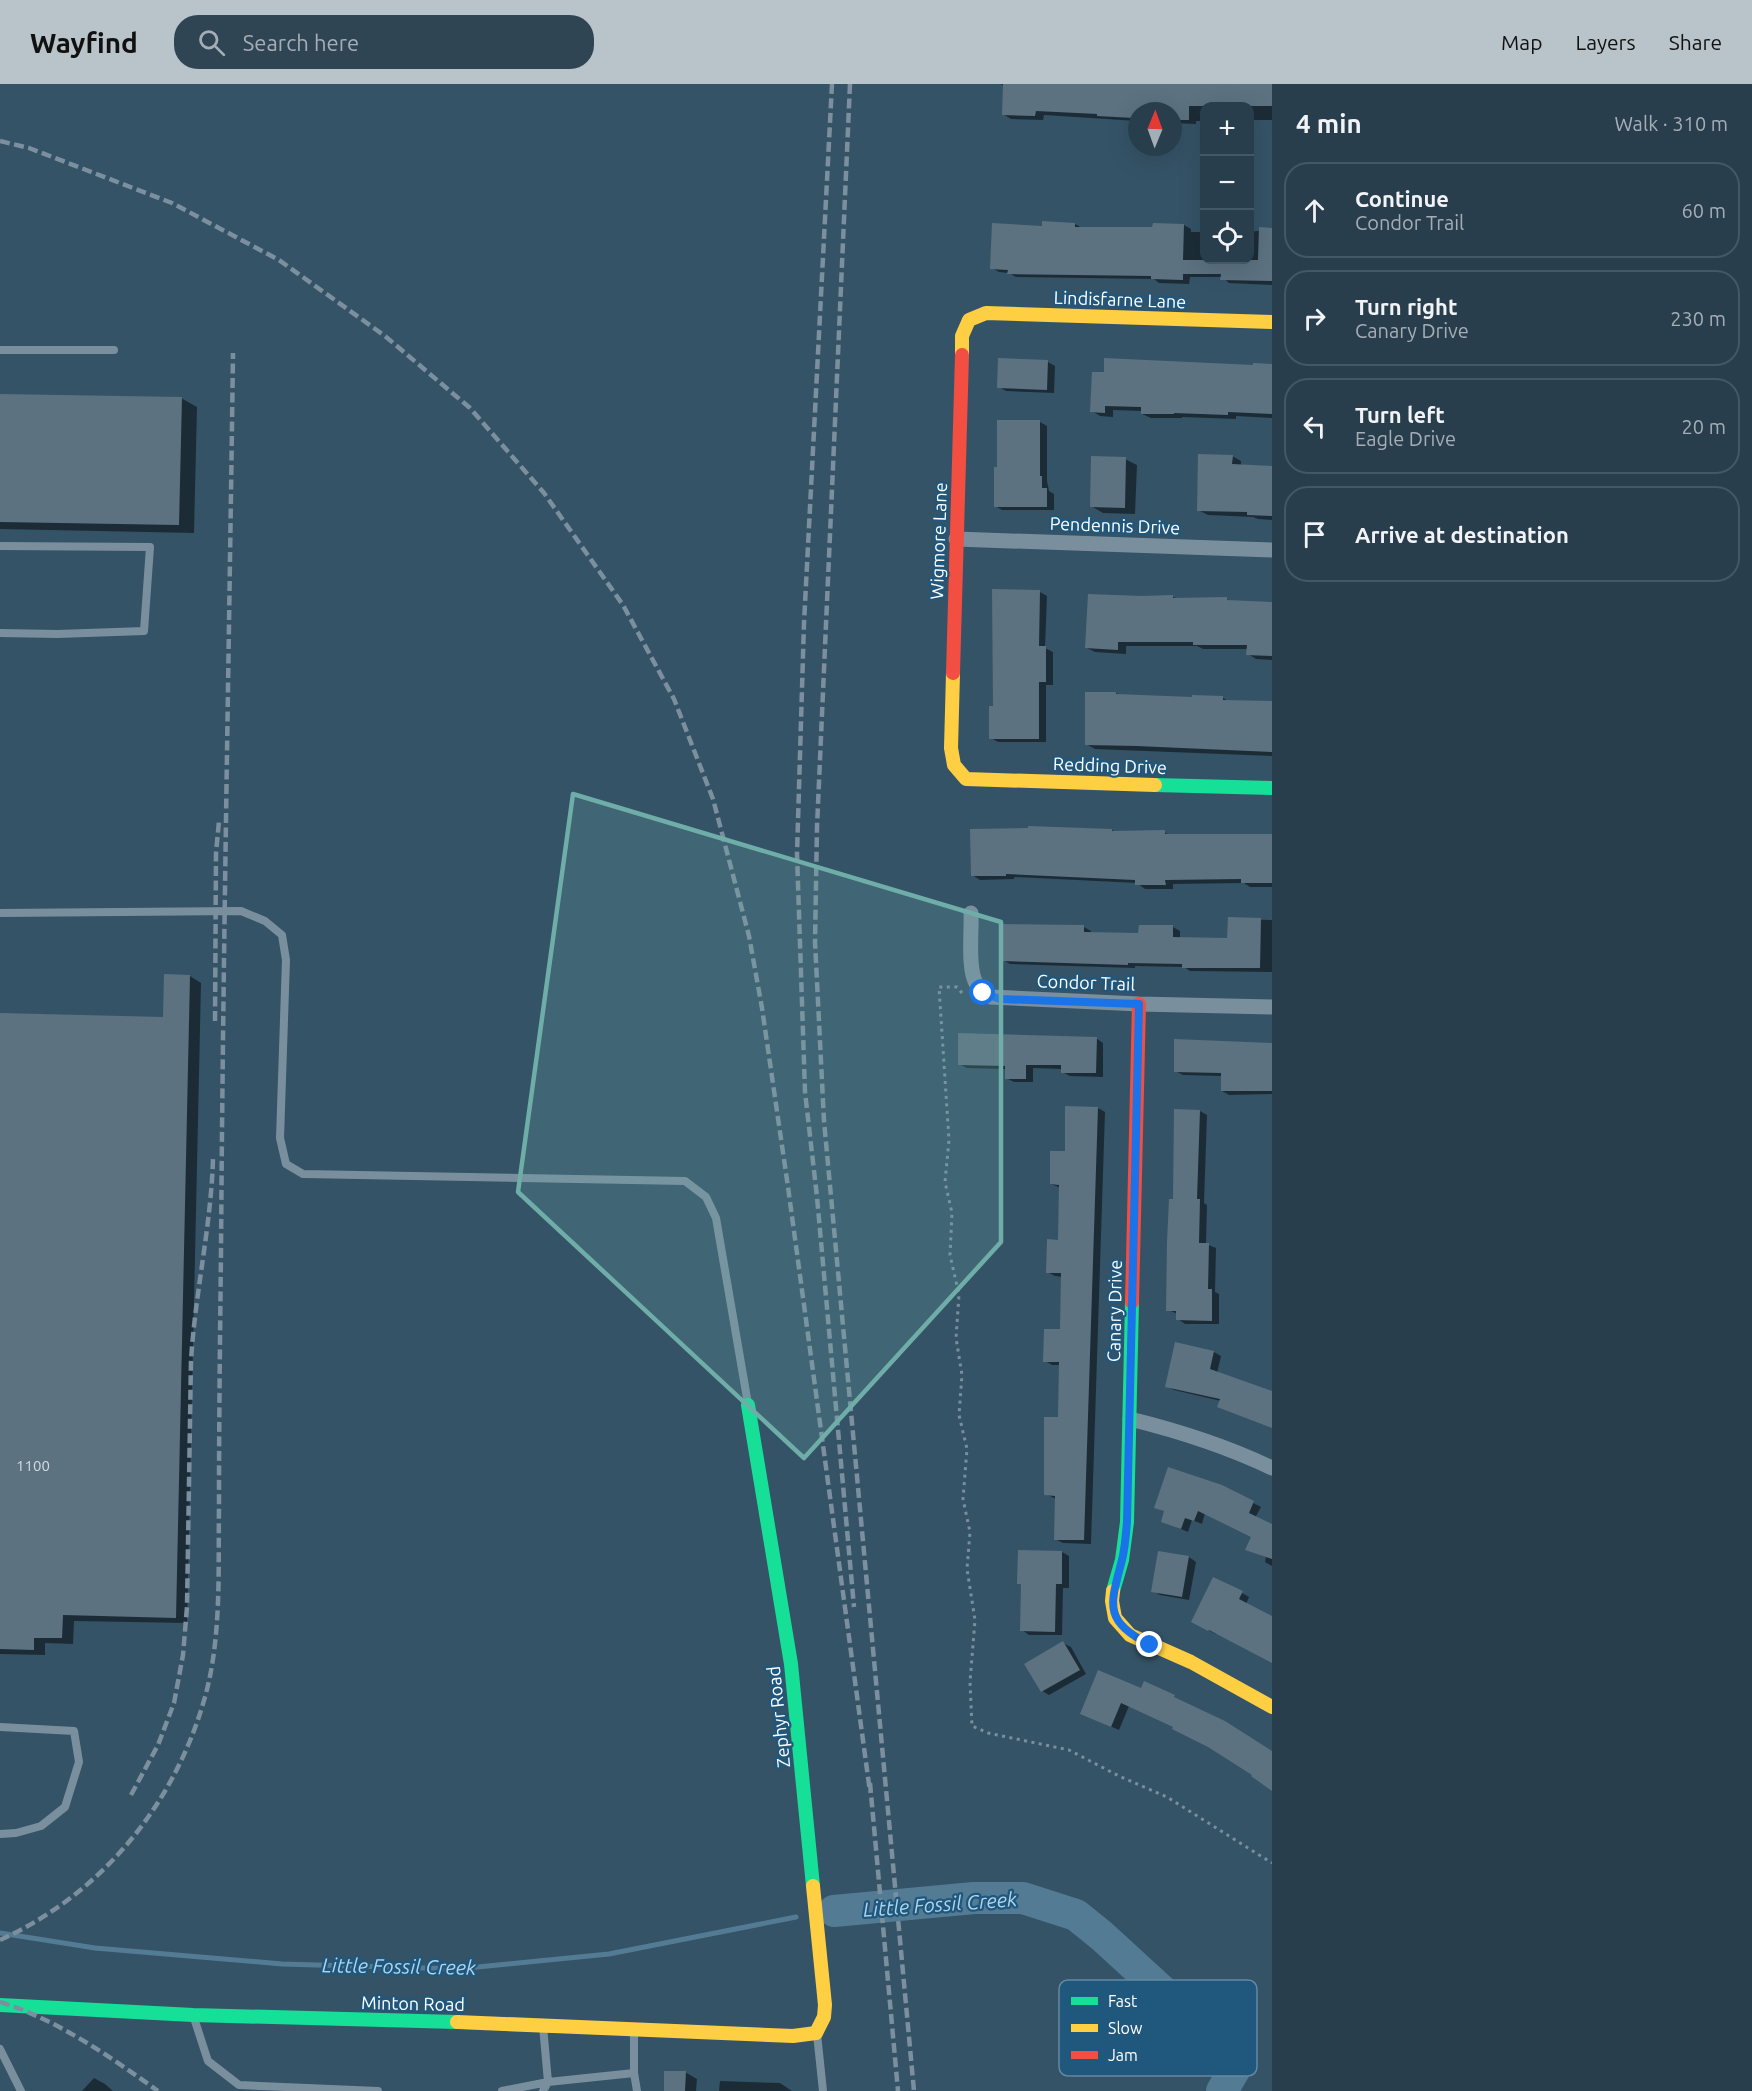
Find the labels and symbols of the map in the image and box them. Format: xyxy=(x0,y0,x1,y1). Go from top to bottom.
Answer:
north arrow xyxy=(1128,102,1182,156)
street label: Lindisfarne Lane xyxy=(1053,287,1187,311)
street label: Wigmore Lane xyxy=(926,482,950,600)
street label: Pendennis Drive xyxy=(1049,513,1181,537)
street label: Redding Drive xyxy=(1053,753,1167,777)
street label: Condor Trail xyxy=(1036,970,1136,994)
route start xyxy=(969,979,995,1005)
street label: Canary Drive xyxy=(1103,1260,1125,1362)
house number: 1100 xyxy=(16,1457,50,1474)
route end xyxy=(1136,1631,1162,1657)
street label: Zephyr Road xyxy=(763,1665,793,1769)
water label: Little Fossil Creek xyxy=(862,1887,1018,1921)
water label: Little Fossil Creek xyxy=(322,1953,477,1979)
legend xyxy=(1059,1980,1257,2076)
street label: Minton Road xyxy=(361,1992,465,2014)
text: Fast xyxy=(1108,1992,1138,2010)
text: Slow xyxy=(1108,2019,1143,2037)
text: Jam xyxy=(1108,2046,1138,2064)

